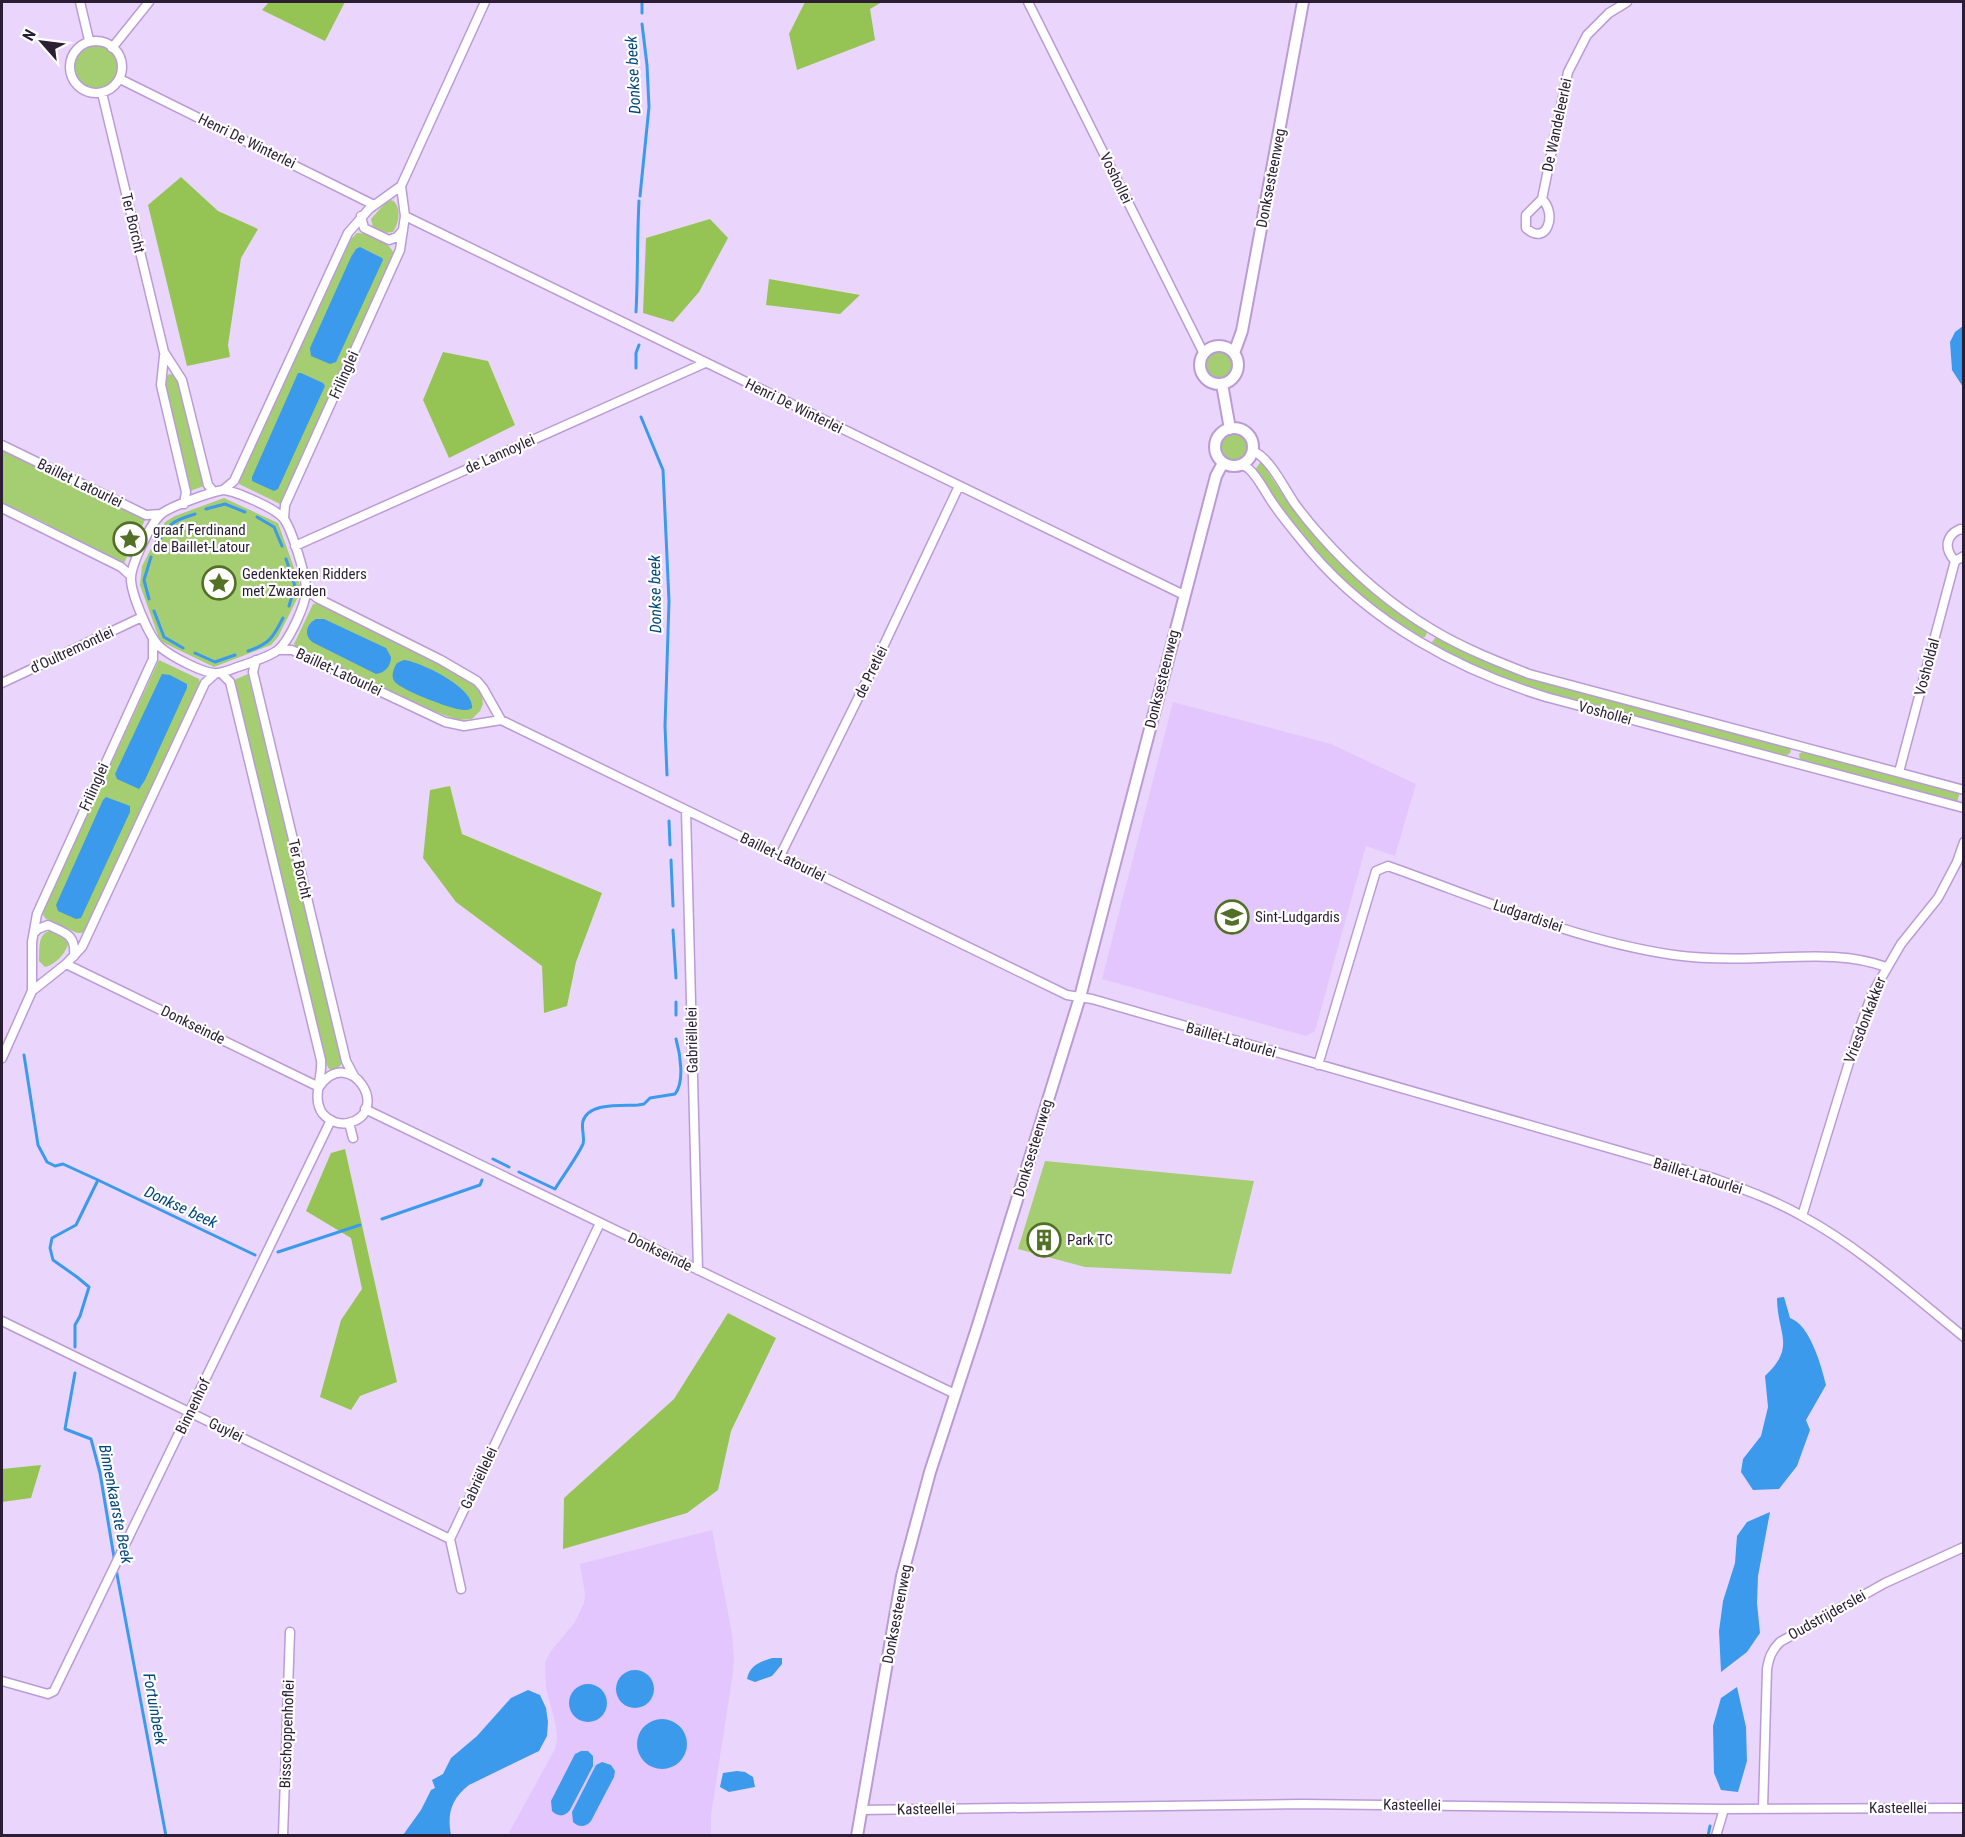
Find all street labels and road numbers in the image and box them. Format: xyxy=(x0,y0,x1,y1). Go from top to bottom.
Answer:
street label: De Wandeleerlei xyxy=(1538,77,1576,173)
street label: Henri De Winterlei xyxy=(195,110,299,172)
street label: Donksesteenweg xyxy=(1253,127,1289,229)
street label: Voshollei xyxy=(1096,150,1136,206)
street label: Ter Borcht xyxy=(117,191,149,255)
street label: Frilinglei xyxy=(326,348,362,402)
street label: Henri De Winterlei xyxy=(742,375,846,437)
street label: de Lannoylei xyxy=(462,431,538,477)
street label: Baillet Latourlei xyxy=(34,455,126,511)
street label: d'Oultremontlei xyxy=(27,623,117,677)
street label: Donksesteenweg xyxy=(1141,628,1183,730)
street label: Vosholdal xyxy=(1911,636,1943,698)
street label: de Pretlei xyxy=(851,643,891,701)
street label: Baillet-Latourlei xyxy=(293,644,385,700)
street label: Voshollei xyxy=(1576,697,1634,729)
street label: Frilinglei xyxy=(76,760,112,814)
street label: Baillet-Latourlei xyxy=(737,829,829,885)
street label: Ter Borcht xyxy=(284,837,316,901)
street label: Ludgardislei xyxy=(1491,896,1565,936)
street label: Vriesdonkakker xyxy=(1840,974,1890,1066)
street label: Donkseinde xyxy=(158,1002,228,1048)
street label: Gabriëllelei xyxy=(682,1007,702,1073)
street label: Baillet-Latourlei xyxy=(1184,1019,1278,1061)
street label: Donksesteenweg xyxy=(1010,1097,1056,1199)
street label: Baillet-Latourlei xyxy=(1651,1154,1745,1198)
street label: Donkseinde xyxy=(625,1229,695,1275)
street label: Binnenhof xyxy=(172,1375,214,1437)
street label: Guylei xyxy=(206,1414,246,1446)
street label: Gabriëllelei xyxy=(457,1444,501,1512)
street label: Donksesteenweg xyxy=(879,1563,915,1665)
street label: Oudstrijderslei xyxy=(1785,1586,1869,1644)
street label: Bisschoppenhoflei xyxy=(276,1679,298,1789)
street label: Kasteellei xyxy=(1383,1795,1441,1815)
street label: Kasteellei xyxy=(897,1799,955,1819)
street label: Kasteellei xyxy=(1869,1799,1927,1817)

